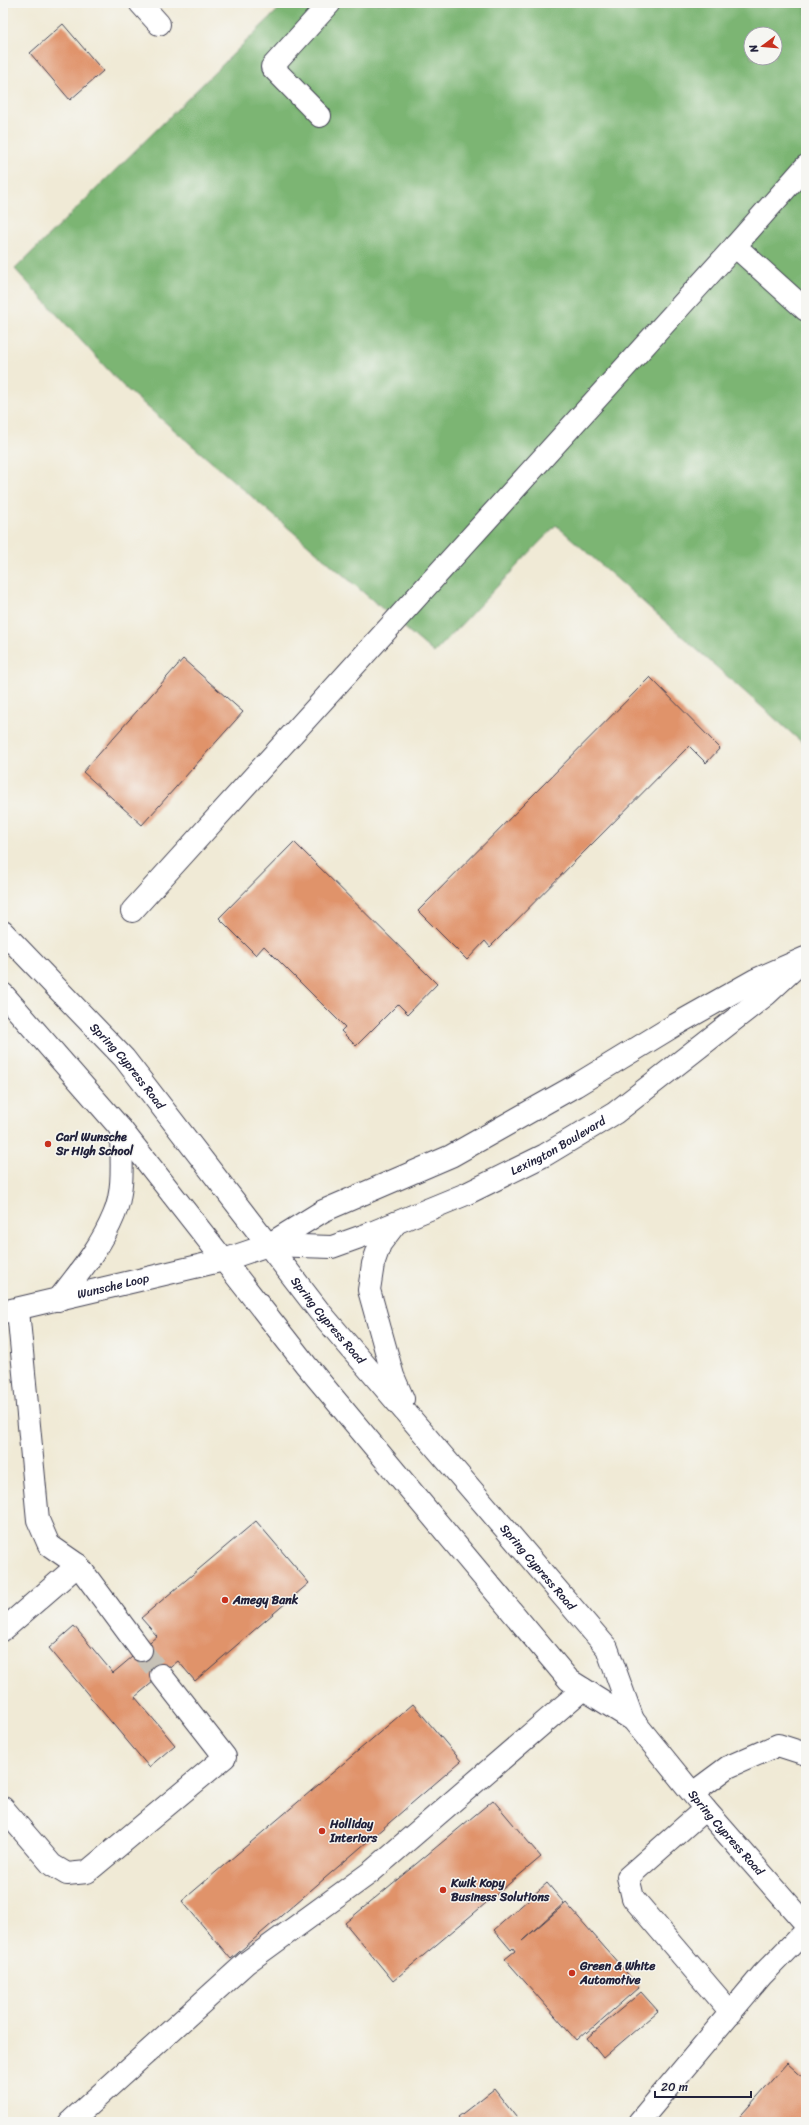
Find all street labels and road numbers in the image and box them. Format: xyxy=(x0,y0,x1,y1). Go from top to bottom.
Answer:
street label: Spring Cypress Road xyxy=(84,1017,172,1116)
street label: Lexington Boulevard xyxy=(506,1110,610,1182)
street label: Wunsche Loop xyxy=(75,1267,152,1305)
street label: Spring Cypress Road xyxy=(285,1272,372,1370)
street label: Spring Cypress Road xyxy=(494,1519,583,1617)
street label: Spring Cypress Road xyxy=(682,1784,771,1882)

